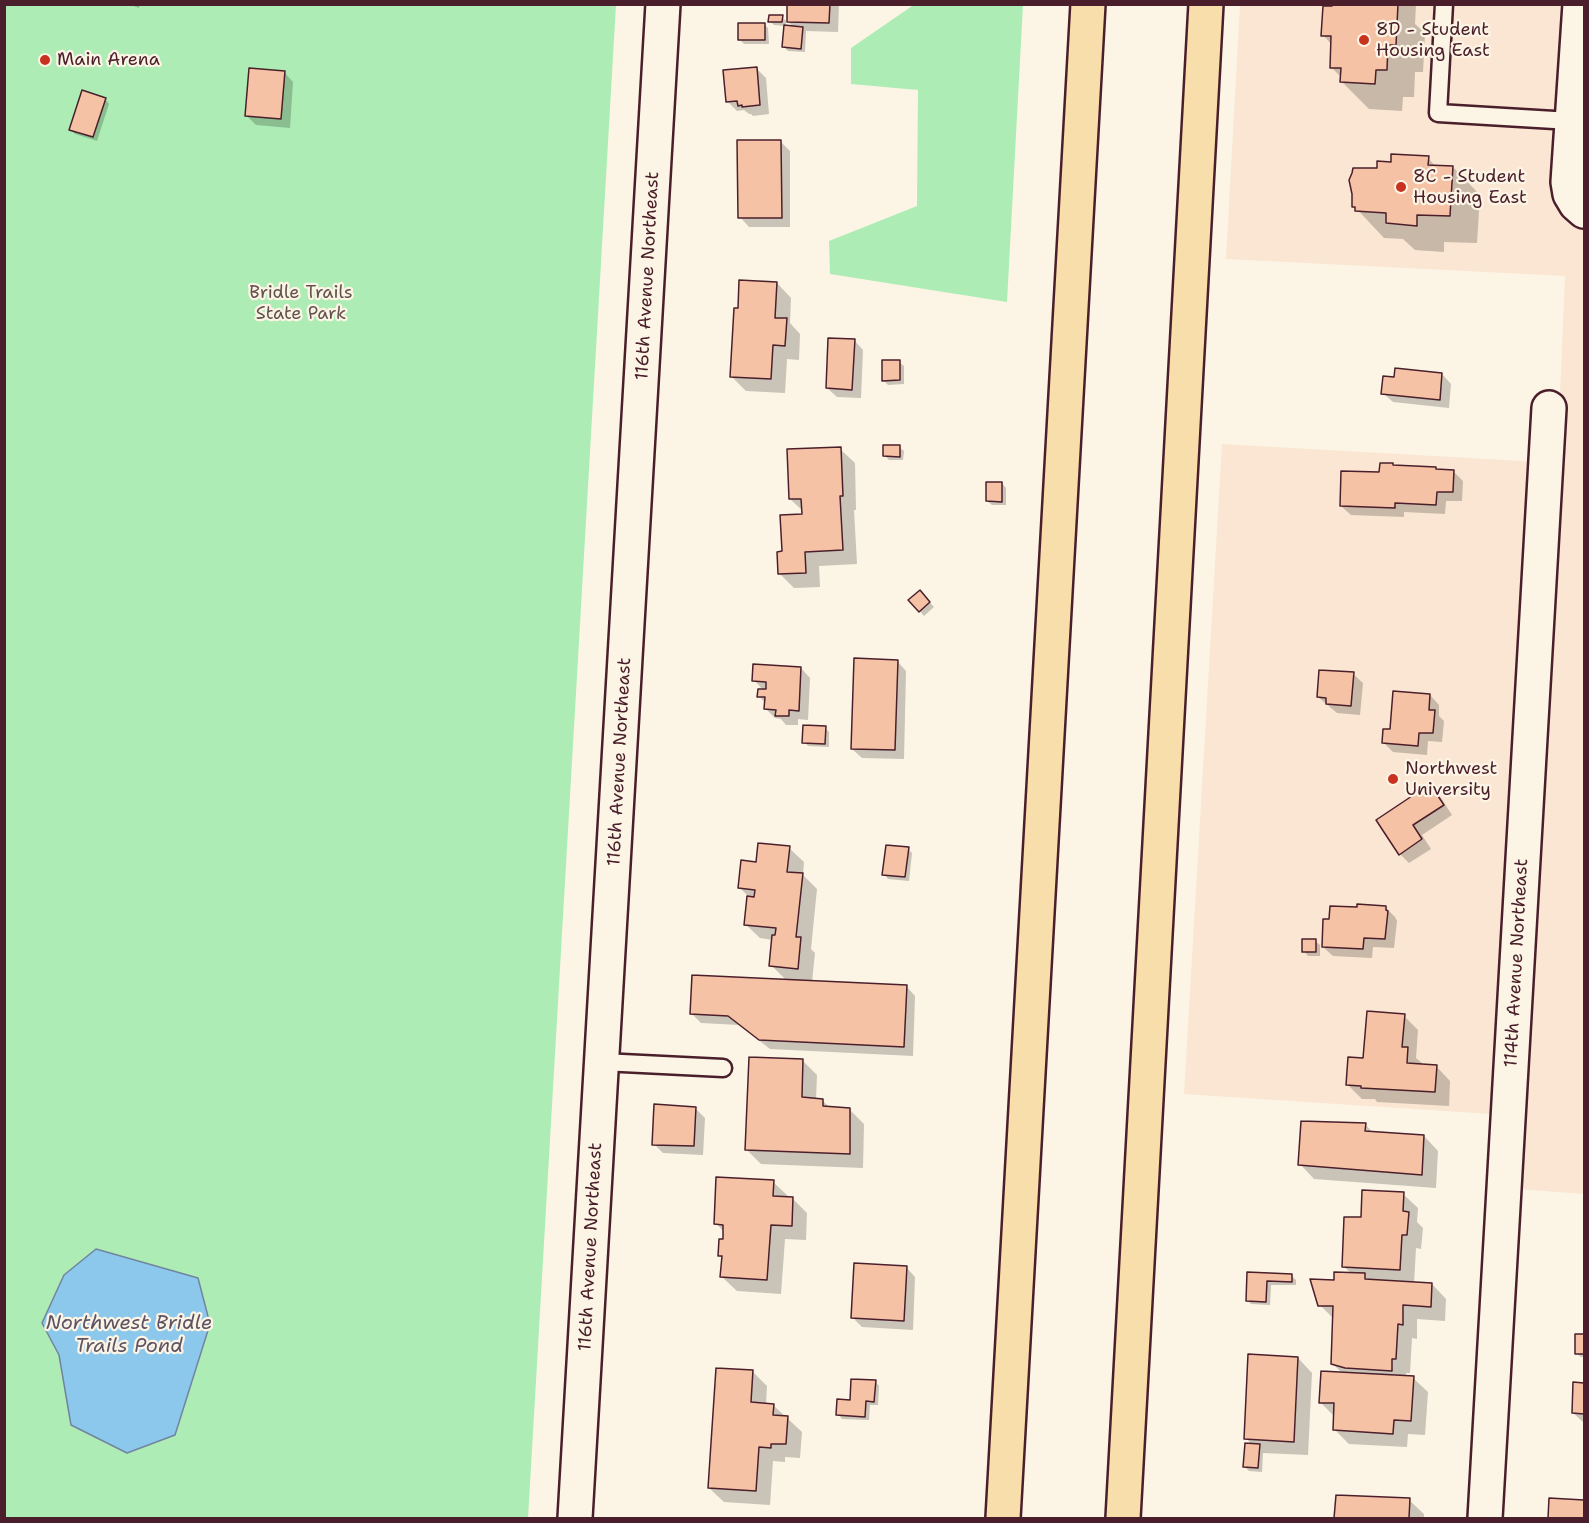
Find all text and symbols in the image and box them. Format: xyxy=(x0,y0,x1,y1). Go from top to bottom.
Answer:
place label: 8D - Student Housing East xyxy=(1376,19,1490,62)
marker: 8D - Student Housing East xyxy=(1357,33,1371,47)
place label: Main Arena xyxy=(57,49,160,71)
marker: Main Arena xyxy=(38,53,52,67)
place label: 8C - Student Housing East xyxy=(1413,166,1527,208)
street label: 116th Avenue Northeast xyxy=(632,171,664,381)
marker: 8C - Student Housing East xyxy=(1394,180,1408,194)
park label: Bridle Trails State Park xyxy=(249,282,353,324)
street label: 116th Avenue Northeast xyxy=(604,657,636,867)
place label: Northwest University xyxy=(1405,758,1497,800)
marker: Northwest University xyxy=(1386,772,1400,786)
street label: 114th Avenue Northeast xyxy=(1501,858,1533,1068)
street label: 116th Avenue Northeast xyxy=(575,1142,607,1352)
water label: Northwest Bridle Trails Pond xyxy=(46,1312,212,1359)

